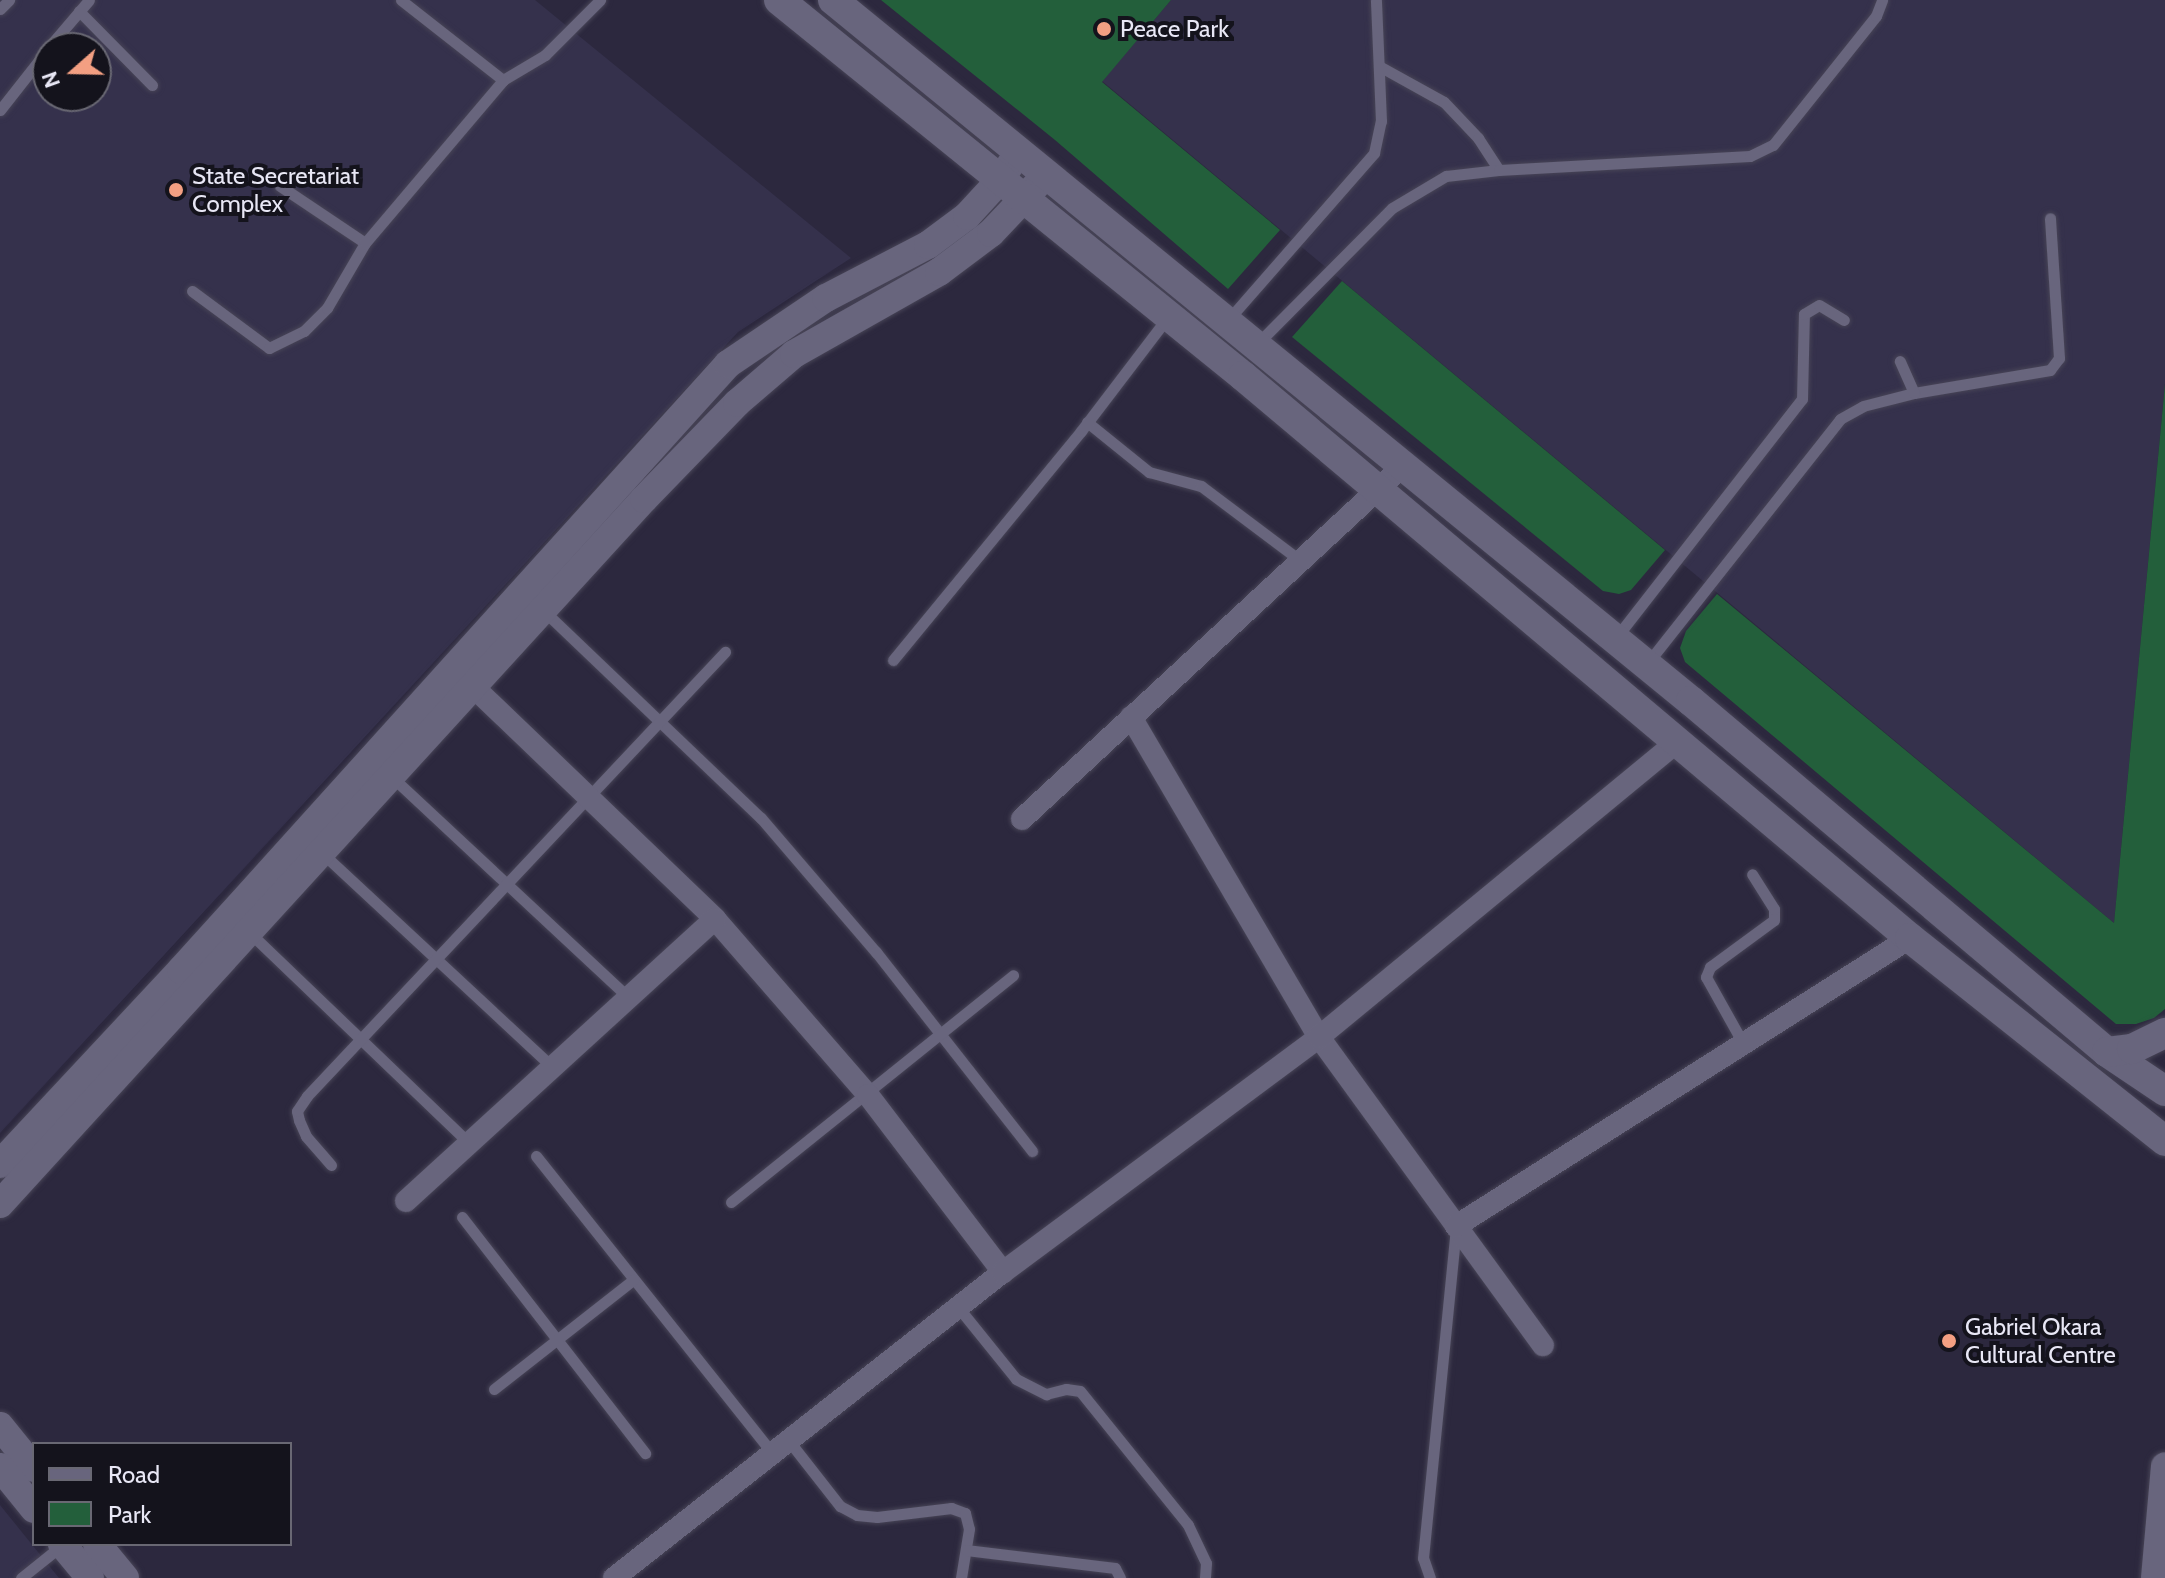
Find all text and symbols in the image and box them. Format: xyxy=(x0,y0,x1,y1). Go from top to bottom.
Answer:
place label: Peace Park xyxy=(1120,15,1229,43)
marker: Peace Park xyxy=(1095,20,1113,38)
north arrow xyxy=(32,32,112,112)
text: N xyxy=(36,68,66,92)
place label: State Secretariat Complex xyxy=(192,162,359,218)
marker: State Secretariat Complex xyxy=(167,181,185,199)
place label: Gabriel Okara Cultural Centre xyxy=(1965,1313,2116,1369)
marker: Gabriel Okara Cultural Centre xyxy=(1940,1332,1958,1350)
legend xyxy=(32,1442,292,1546)
text: Road xyxy=(108,1460,160,1489)
text: Park xyxy=(108,1500,151,1529)

